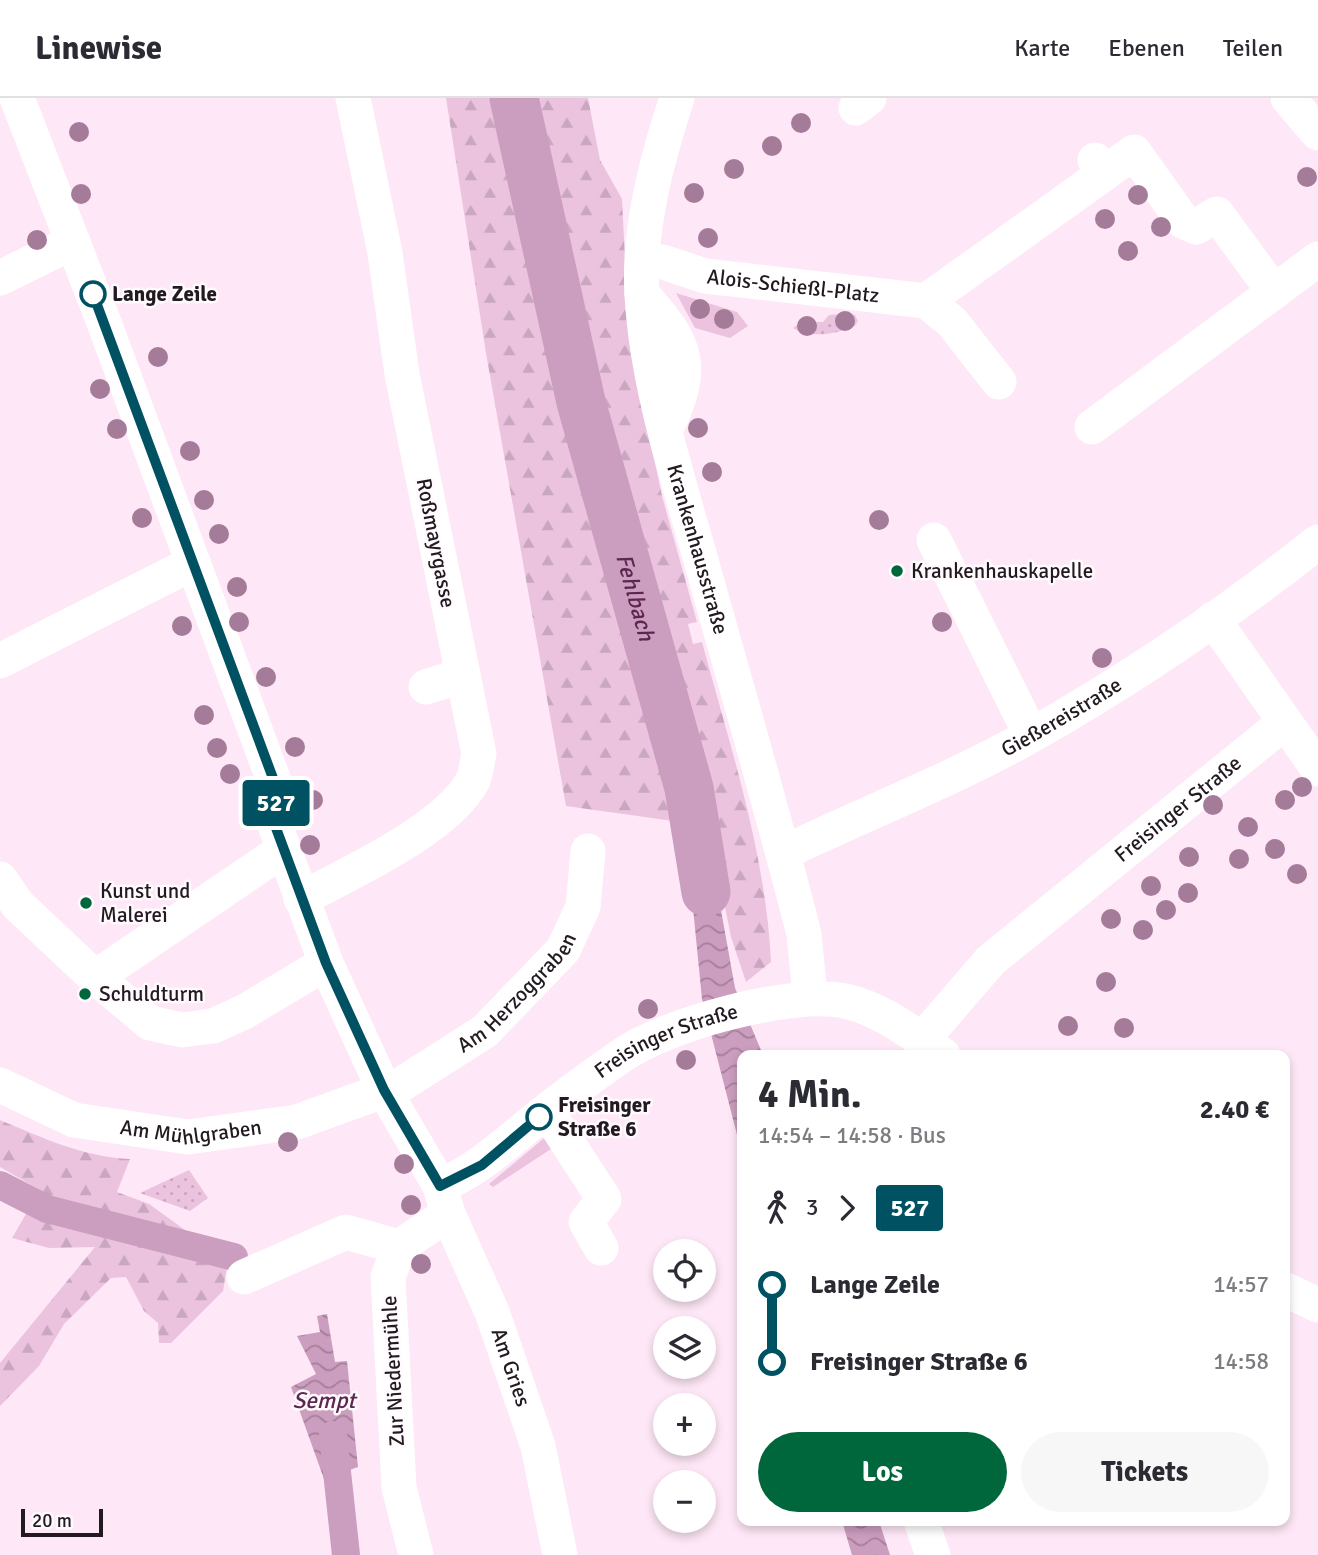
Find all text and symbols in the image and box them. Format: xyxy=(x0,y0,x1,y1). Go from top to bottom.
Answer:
text: Linewise xyxy=(35,28,162,69)
text: Karte xyxy=(1014,33,1070,63)
text: Ebenen xyxy=(1108,33,1185,63)
text: Teilen xyxy=(1223,33,1283,63)
street label: Alois-Schießl-Platz xyxy=(706,263,881,309)
marker: Lange Zeile xyxy=(80,281,106,307)
place label: Lange Zeile xyxy=(112,281,217,307)
street label: Krankenhausstraße xyxy=(661,461,734,637)
street label: Roßmayrgasse xyxy=(411,476,461,610)
water label: Fehlbach xyxy=(610,550,662,646)
place label: Krankenhauskapelle xyxy=(911,558,1093,584)
marker: Krankenhauskapelle xyxy=(889,563,905,579)
street label: Gießereistraße xyxy=(997,671,1126,762)
street label: Freisinger Straße xyxy=(1109,750,1246,868)
line badge: 527 xyxy=(236,780,316,826)
text: 527 xyxy=(257,788,295,818)
place label: Kunst und Malerei xyxy=(100,878,190,928)
marker: Kunst und Malerei xyxy=(78,895,94,911)
street label: Am Herzoggraben xyxy=(452,929,582,1058)
place label: Schuldturm xyxy=(99,981,204,1007)
marker: Schuldturm xyxy=(77,986,93,1002)
street label: Freisinger Straße xyxy=(589,998,740,1084)
text: 4 Min. xyxy=(758,1071,862,1118)
place label: Freisinger Straße 6 xyxy=(558,1092,651,1142)
text: 2.40 € xyxy=(1200,1094,1269,1126)
marker: Freisinger Straße 6 xyxy=(526,1104,552,1130)
street label: Am Mühlgraben xyxy=(118,1114,263,1151)
text: 14:54 – 14:58 · Bus xyxy=(758,1121,946,1150)
icon: walk xyxy=(758,1189,796,1227)
icon: forward xyxy=(828,1189,866,1227)
text: 3 xyxy=(806,1193,818,1222)
text: 527 xyxy=(890,1193,929,1223)
map controls xyxy=(653,1239,716,1533)
button: locate xyxy=(653,1239,716,1302)
text: Lange Zeile xyxy=(810,1269,940,1301)
text: 14:57 xyxy=(1213,1270,1269,1299)
street label: Zur Niedermühle xyxy=(376,1295,410,1447)
button: layers xyxy=(653,1316,716,1379)
street label: Am Gries xyxy=(485,1325,536,1410)
text: Freisinger Straße 6 xyxy=(810,1346,1028,1378)
text: 14:58 xyxy=(1213,1347,1269,1376)
water label: Sempt xyxy=(293,1386,358,1415)
button: + xyxy=(653,1393,716,1456)
button: Los xyxy=(758,1432,1007,1512)
button: Tickets xyxy=(1021,1432,1269,1512)
button: − xyxy=(653,1470,716,1533)
scale bar xyxy=(21,1506,103,1538)
text: 20 m xyxy=(32,1509,72,1533)

